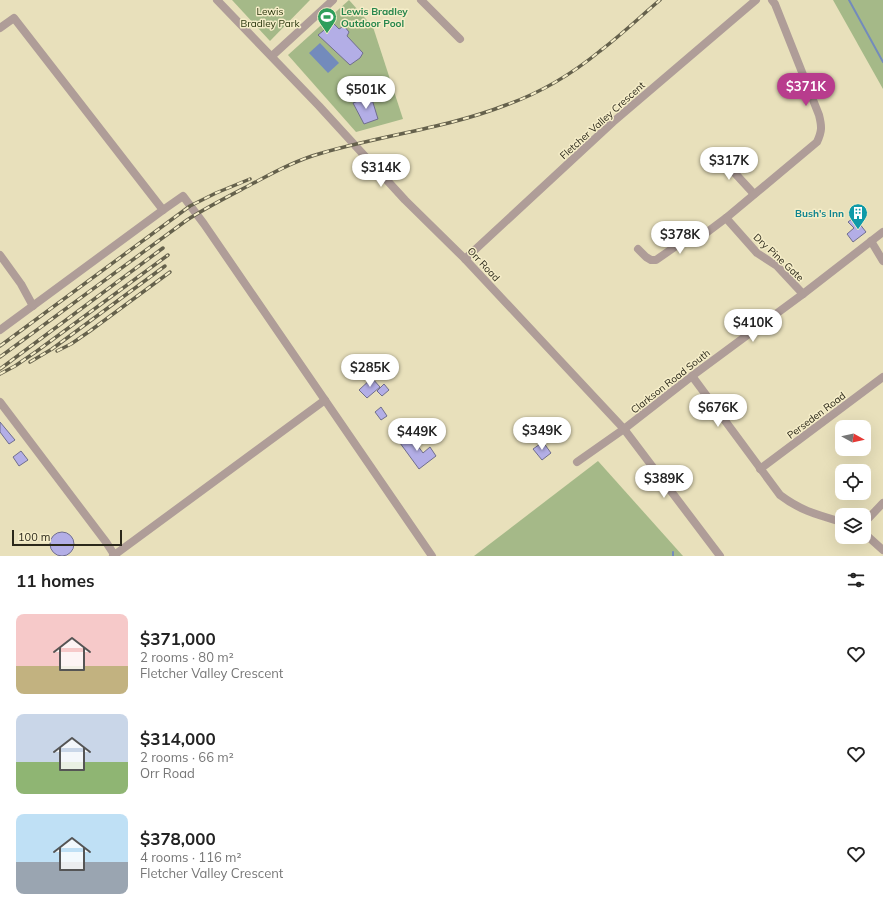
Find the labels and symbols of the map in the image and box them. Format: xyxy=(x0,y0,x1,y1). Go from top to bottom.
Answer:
park label: Lewis Bradley Park xyxy=(240,5,300,30)
place label: Lewis Bradley Outdoor Pool xyxy=(341,5,408,30)
sports icon: Lewis Bradley Outdoor Pool xyxy=(316,6,338,34)
pin: $371K xyxy=(778,73,834,107)
pin: $501K xyxy=(338,76,394,110)
street label: Fletcher Valley Crescent xyxy=(557,78,648,162)
pin: $317K xyxy=(701,147,757,181)
pin: $314K xyxy=(353,154,409,188)
building icon: Bush's Inn xyxy=(847,202,869,230)
place label: Bush's Inn xyxy=(795,207,844,220)
pin: $378K xyxy=(652,221,708,255)
street label: Dry Pine Gate xyxy=(751,231,807,284)
street label: Orr Road xyxy=(465,245,503,284)
pin: $410K xyxy=(725,309,781,343)
street label: Clarkson Road South xyxy=(628,346,713,416)
pin: $285K xyxy=(342,354,398,388)
street label: Perseden Road xyxy=(784,389,848,442)
pin: $676K xyxy=(690,394,746,428)
pin: $349K xyxy=(514,417,570,451)
pin: $449K xyxy=(389,418,445,452)
north arrow xyxy=(835,420,871,456)
pin: $389K xyxy=(636,465,692,499)
scale bar xyxy=(12,528,122,547)

